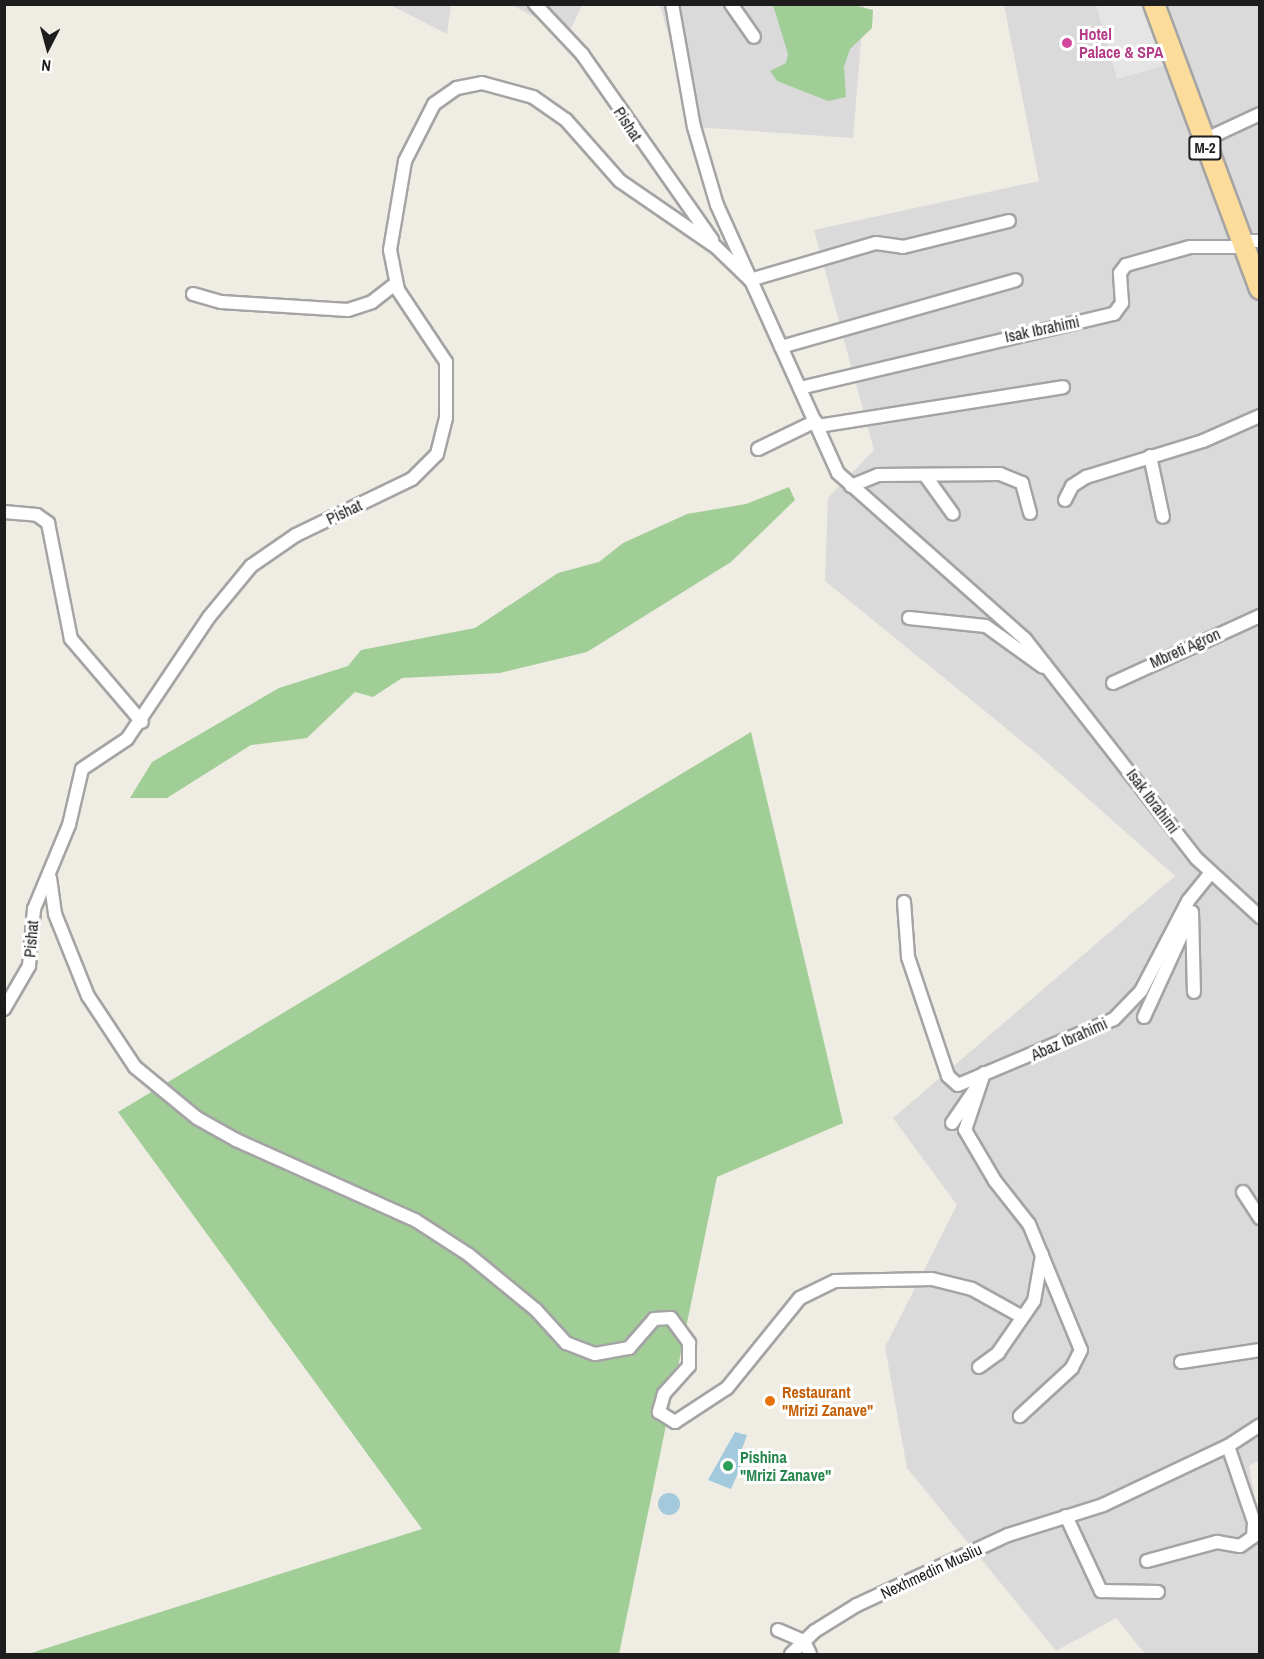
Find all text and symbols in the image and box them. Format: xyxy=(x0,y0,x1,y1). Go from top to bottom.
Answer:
north arrow xyxy=(18,18,78,78)
place label: Hotel Palace & SPA xyxy=(1079,24,1163,62)
marker: Hotel Palace & SPA xyxy=(1060,36,1074,50)
text: N xyxy=(40,54,52,77)
street label: Pishat xyxy=(610,103,646,145)
road number: M-2 xyxy=(1187,136,1223,160)
street label: Isak Ibrahimi xyxy=(1003,312,1081,346)
street label: Pishat xyxy=(323,495,365,529)
street label: Mbreti Agron xyxy=(1146,624,1224,672)
street label: Isak Ibrahimi xyxy=(1123,765,1183,837)
street label: Pishat xyxy=(20,920,42,958)
street label: Abaz Ibrahimi xyxy=(1028,1014,1110,1064)
place label: Restaurant "Mrizi Zanave" xyxy=(782,1382,873,1420)
marker: Restaurant "Mrizi Zanave" xyxy=(763,1394,777,1408)
place label: Pishina "Mrizi Zanave" xyxy=(740,1447,831,1485)
marker: Pishina "Mrizi Zanave" xyxy=(721,1459,735,1473)
street label: Nexhmedin Musliu xyxy=(877,1539,985,1603)

